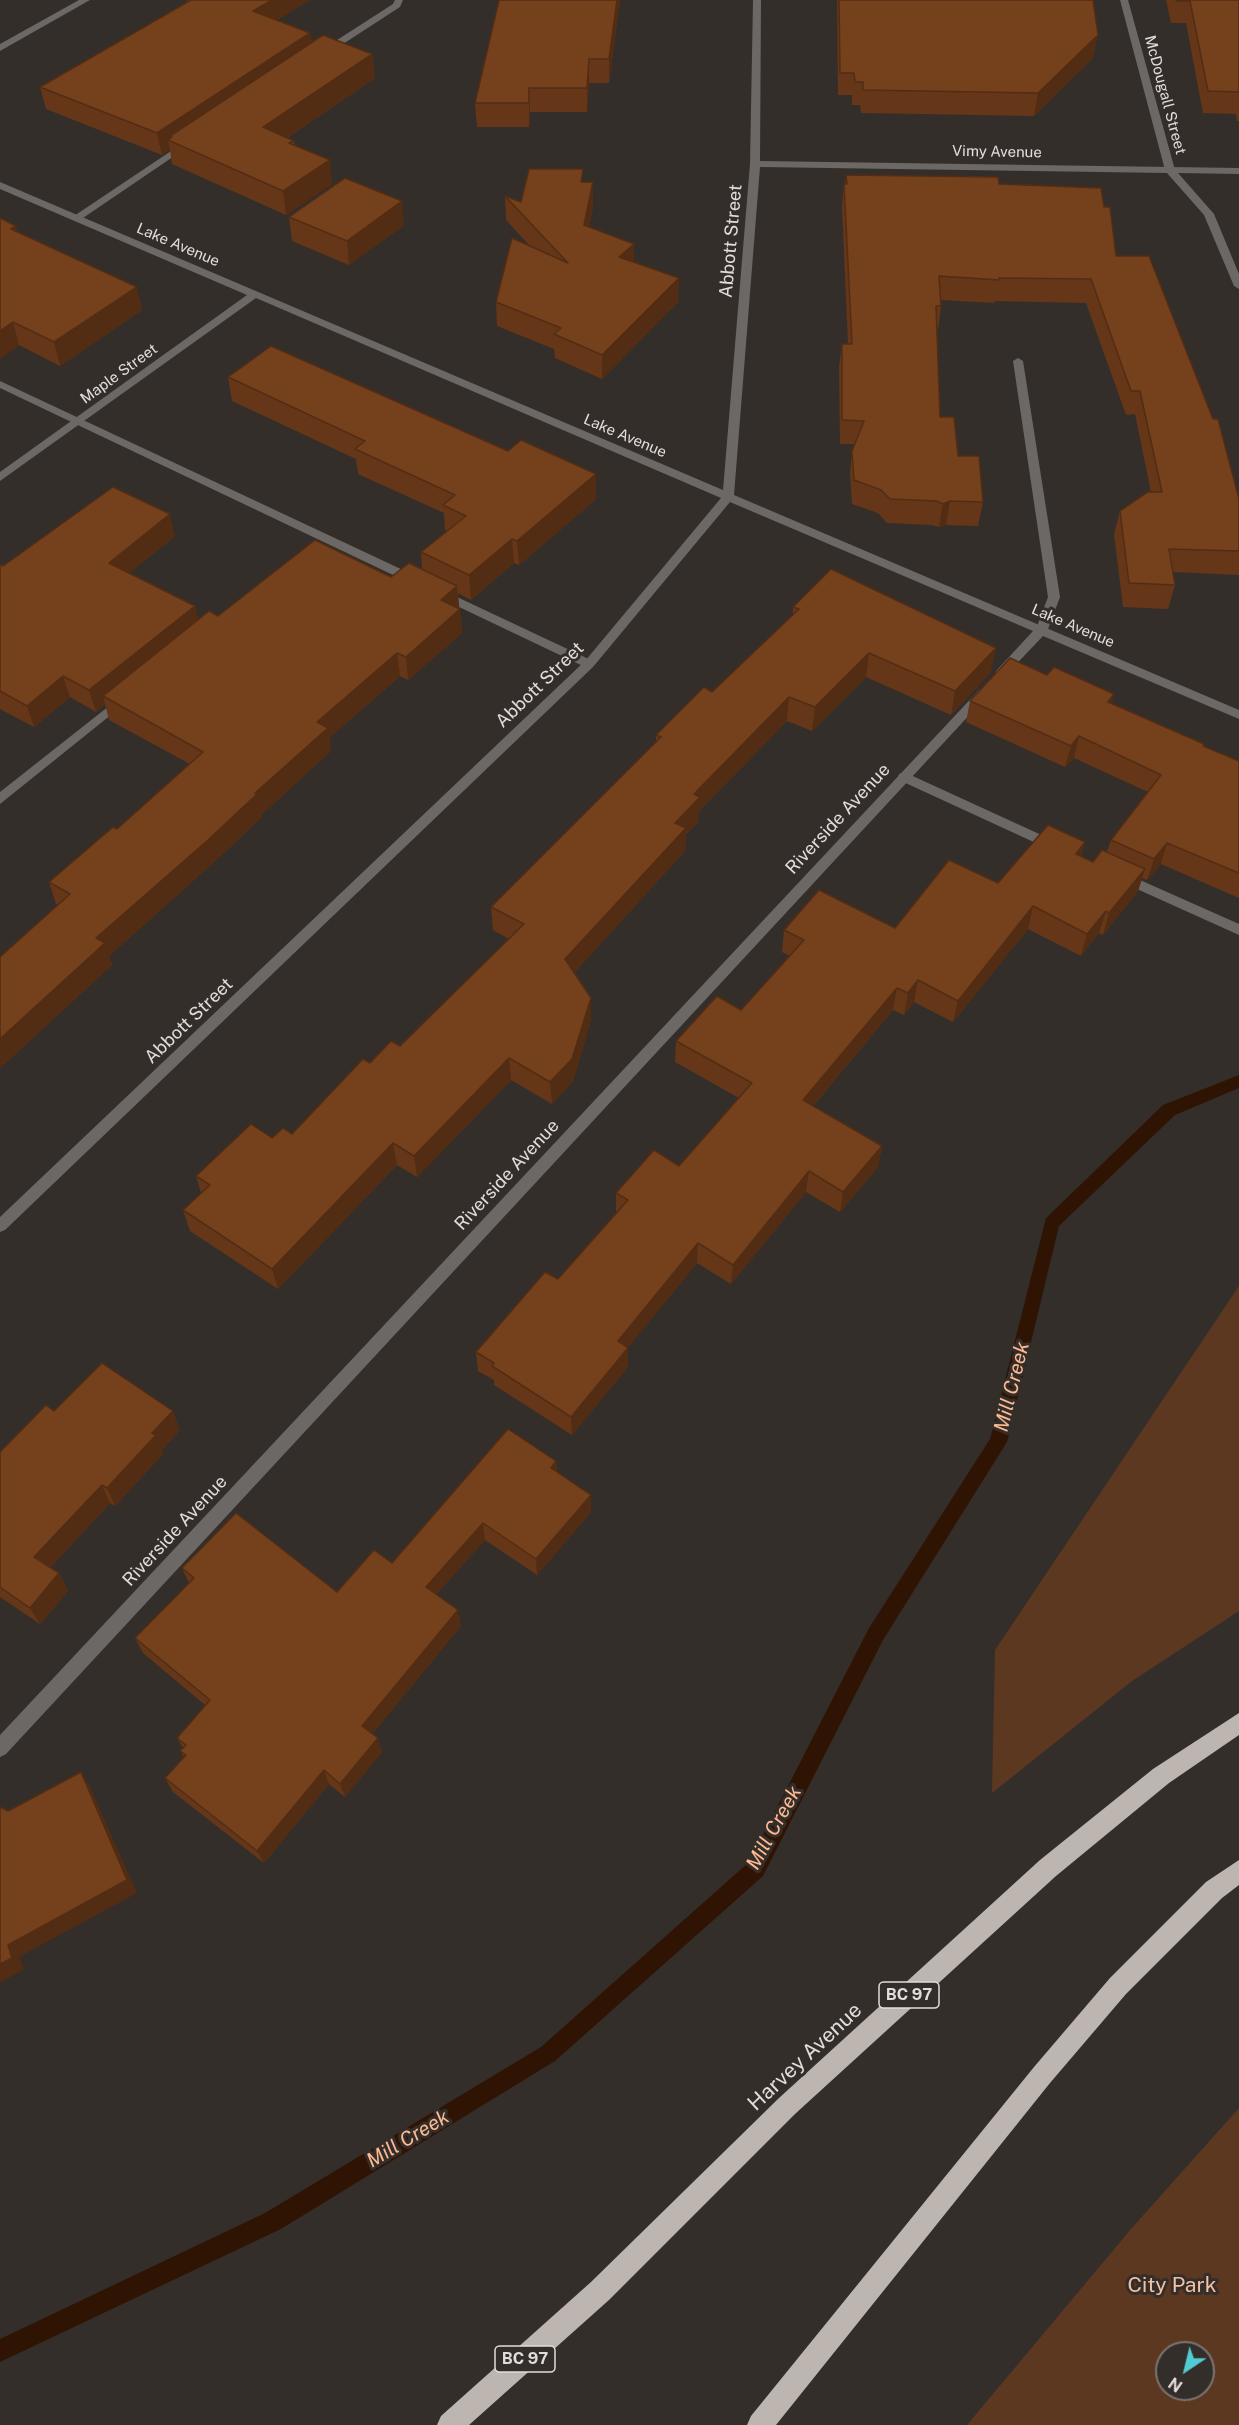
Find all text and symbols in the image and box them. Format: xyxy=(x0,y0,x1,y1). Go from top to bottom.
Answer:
street label: McDougall Street xyxy=(1140,34,1190,156)
street label: Vimy Avenue xyxy=(952,142,1042,162)
street label: Abbott Street xyxy=(715,183,747,299)
street label: Lake Avenue xyxy=(134,219,222,271)
street label: Maple Street xyxy=(77,340,161,408)
street label: Lake Avenue xyxy=(581,410,669,462)
street label: Lake Avenue xyxy=(1029,600,1117,652)
street label: Abbott Street xyxy=(491,638,589,732)
street label: Riverside Avenue xyxy=(781,759,895,879)
street label: Abbott Street xyxy=(140,974,238,1068)
street label: Riverside Avenue xyxy=(450,1115,564,1235)
water label: Mill Creek xyxy=(989,1340,1035,1434)
street label: Riverside Avenue xyxy=(118,1471,232,1591)
water label: Mill Creek xyxy=(741,1782,807,1874)
road number: BC 97 xyxy=(879,1982,939,2008)
street label: Harvey Avenue xyxy=(743,1998,867,2116)
water label: Mill Creek xyxy=(362,2105,454,2173)
park label: City Park xyxy=(1128,2273,1216,2299)
north arrow xyxy=(1155,2341,1215,2401)
road number: BC 97 xyxy=(495,2346,555,2372)
text: N xyxy=(1165,2373,1186,2396)

